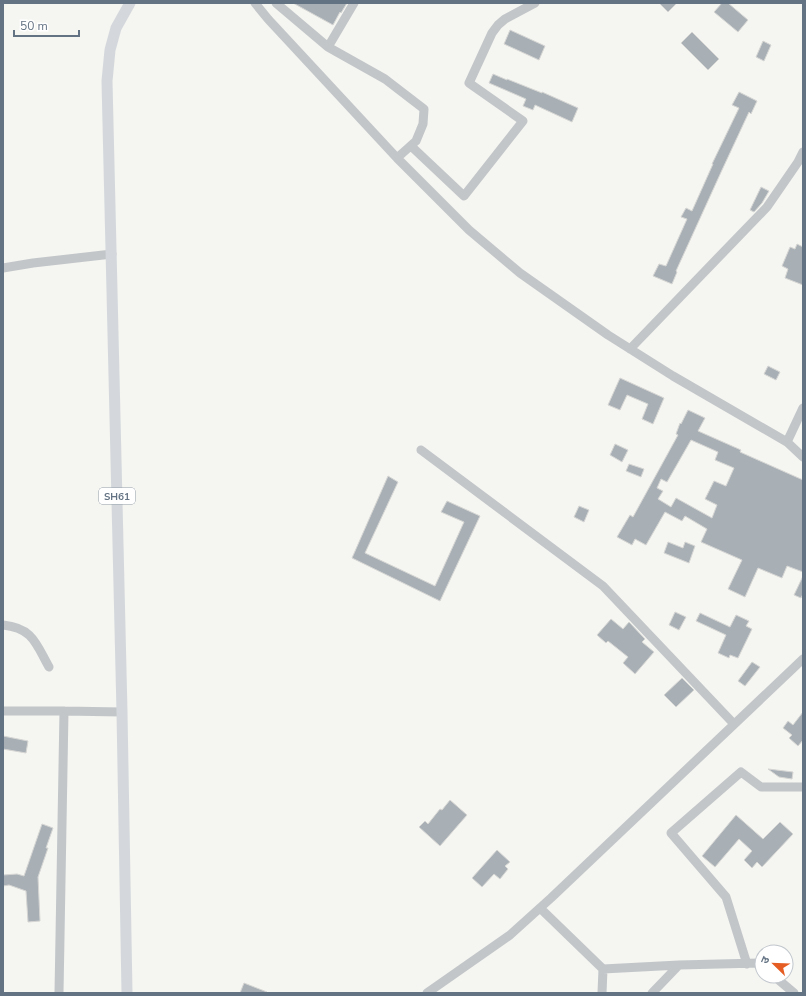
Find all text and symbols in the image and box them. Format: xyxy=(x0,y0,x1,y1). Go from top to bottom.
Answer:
scale bar xyxy=(14,12,79,38)
text: 50 m xyxy=(20,18,48,34)
road number: SH61 xyxy=(99,488,135,504)
north arrow xyxy=(754,944,794,984)
text: उ xyxy=(757,954,774,966)

